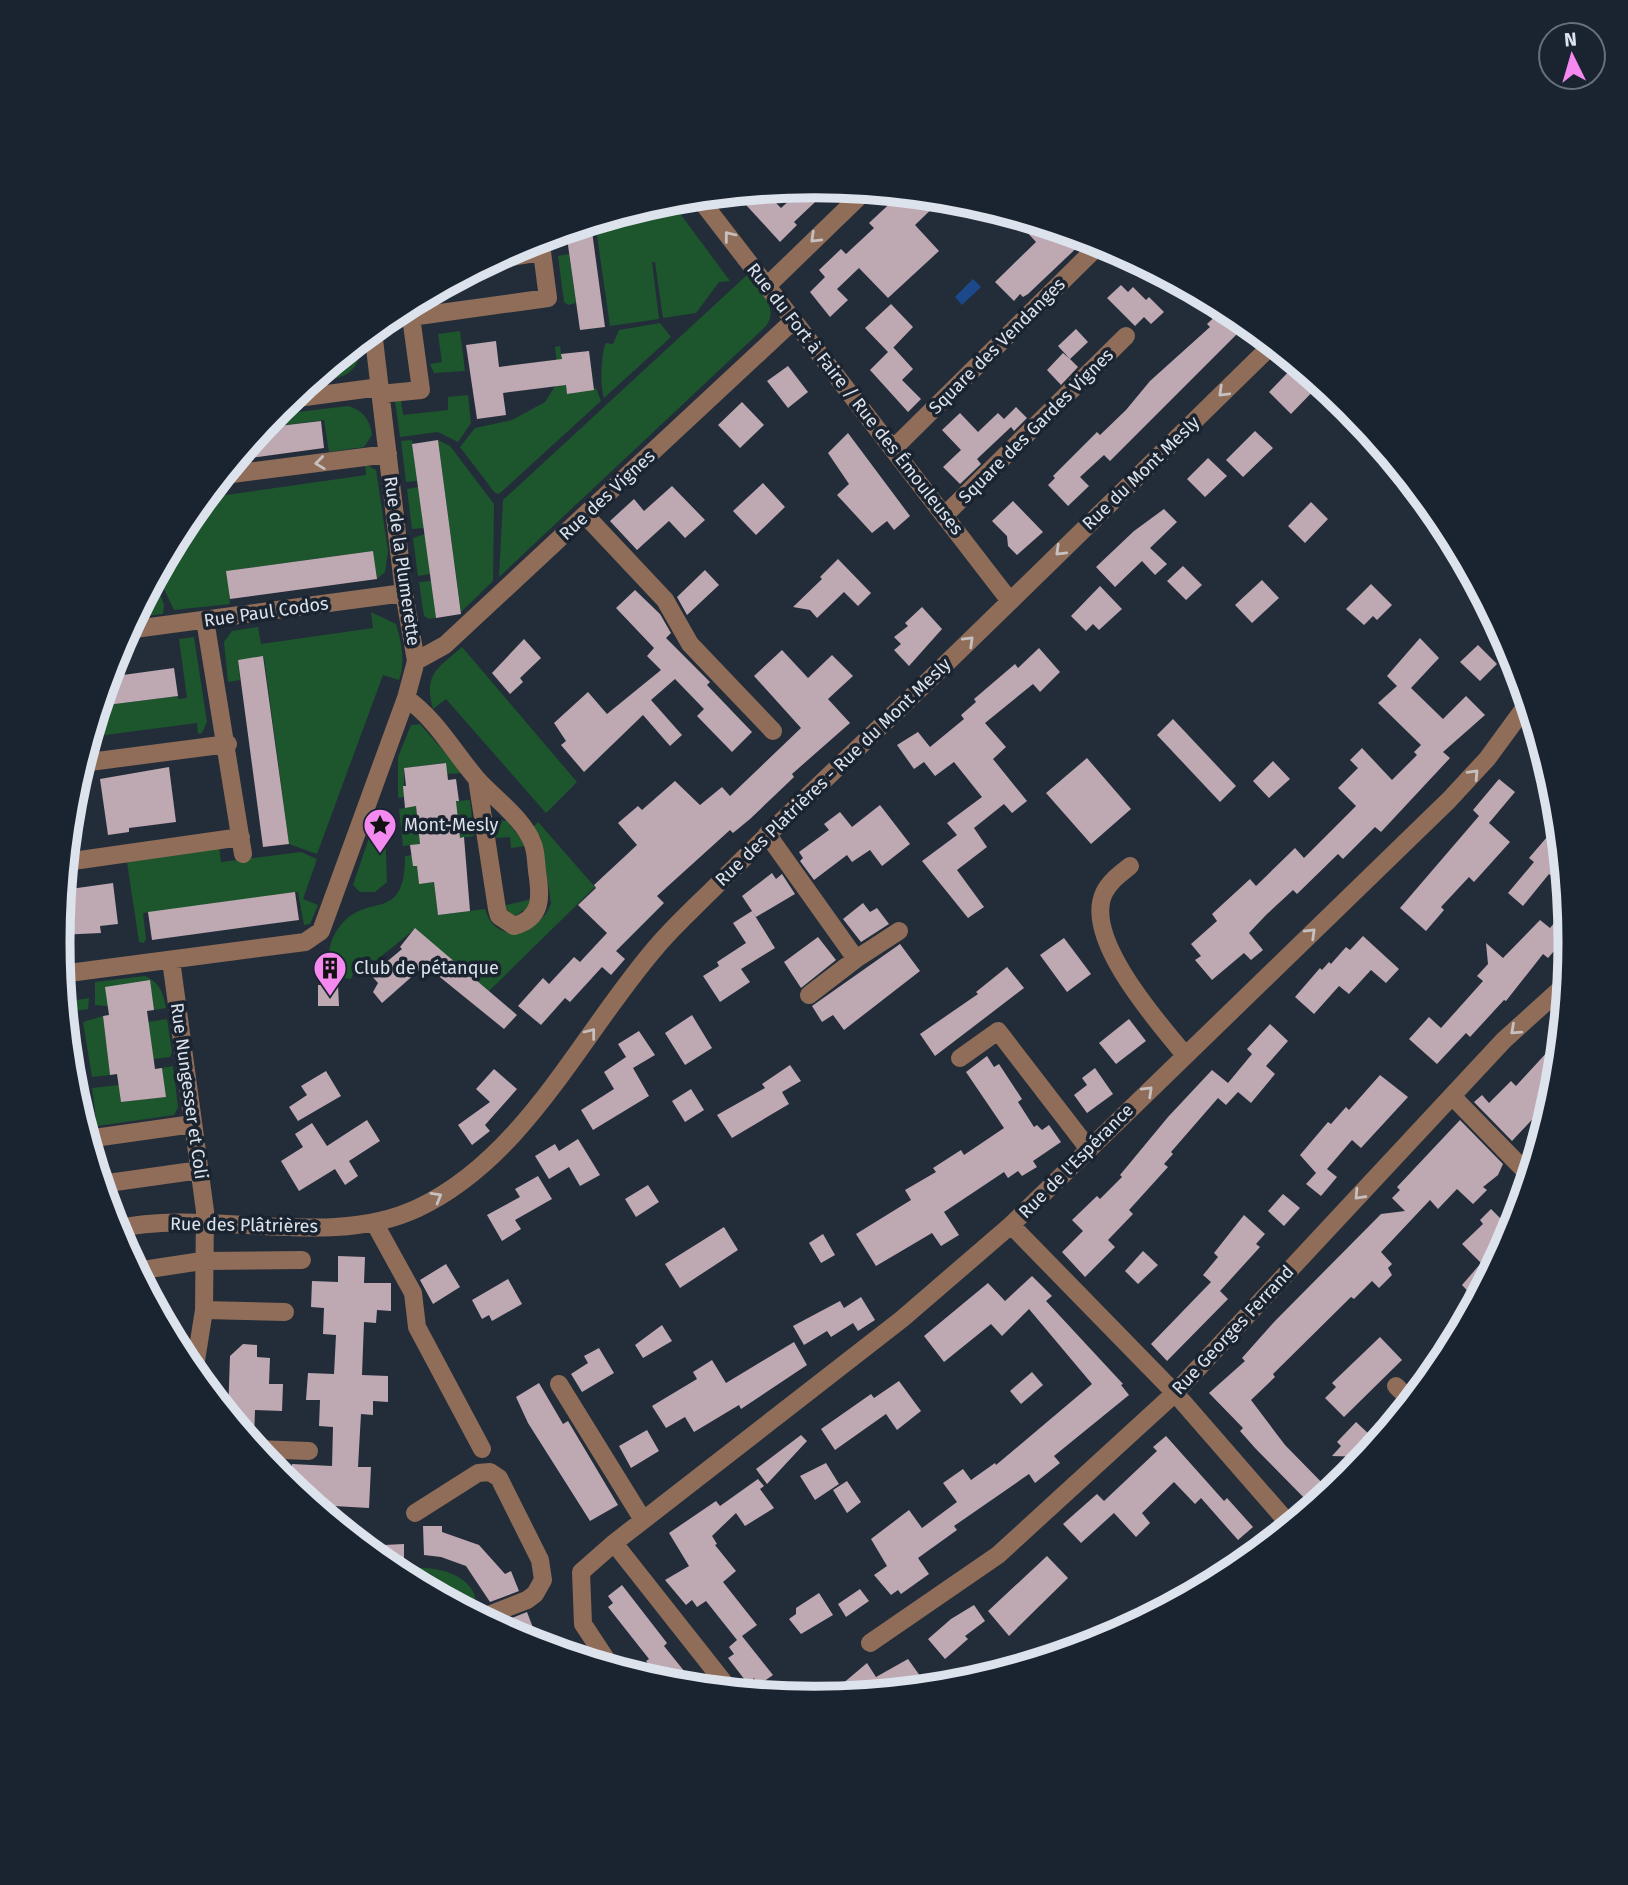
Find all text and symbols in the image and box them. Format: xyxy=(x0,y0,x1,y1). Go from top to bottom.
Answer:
north arrow xyxy=(1537,21,1607,91)
text: N xyxy=(1563,28,1578,52)
one-way arrow xyxy=(811,230,824,243)
one-way arrow xyxy=(724,231,737,244)
street label: Rue du Fort à Faire / Rue des Émouleuses xyxy=(742,258,969,539)
street label: Square des Vendanges xyxy=(924,273,1070,419)
street label: Square des Gardes Vignes xyxy=(954,344,1118,508)
one-way arrow xyxy=(1218,384,1231,397)
street label: Rue du Mont Mesly xyxy=(1078,411,1204,535)
street label: Rue des Vignes xyxy=(555,445,659,545)
one-way arrow xyxy=(314,455,326,470)
street label: Rue de la Plumerette xyxy=(379,475,425,647)
one-way arrow xyxy=(1056,543,1069,556)
street label: Rue Paul Codos xyxy=(202,592,330,632)
one-way arrow xyxy=(960,636,973,649)
street label: Rue des Platrières - Rue du Mont Mesly xyxy=(711,653,956,891)
one-way arrow xyxy=(1465,769,1478,782)
place icon: Mont-Mesly xyxy=(361,806,399,855)
place label: Mont-Mesly xyxy=(404,814,498,836)
one-way arrow xyxy=(1303,928,1316,941)
building icon: Club de pétanque xyxy=(311,949,349,998)
place label: Club de pétanque xyxy=(354,957,499,979)
street label: Rue Nungesser et Coli xyxy=(166,1001,212,1181)
one-way arrow xyxy=(1510,1022,1523,1034)
one-way arrow xyxy=(583,1029,596,1041)
one-way arrow xyxy=(1139,1086,1152,1099)
street label: Rue de l'Espérance xyxy=(1014,1099,1138,1223)
one-way arrow xyxy=(1355,1187,1367,1200)
one-way arrow xyxy=(430,1192,442,1205)
street label: Rue des Plâtrières xyxy=(170,1213,318,1237)
street label: Rue Georges Ferrand xyxy=(1167,1261,1299,1399)

